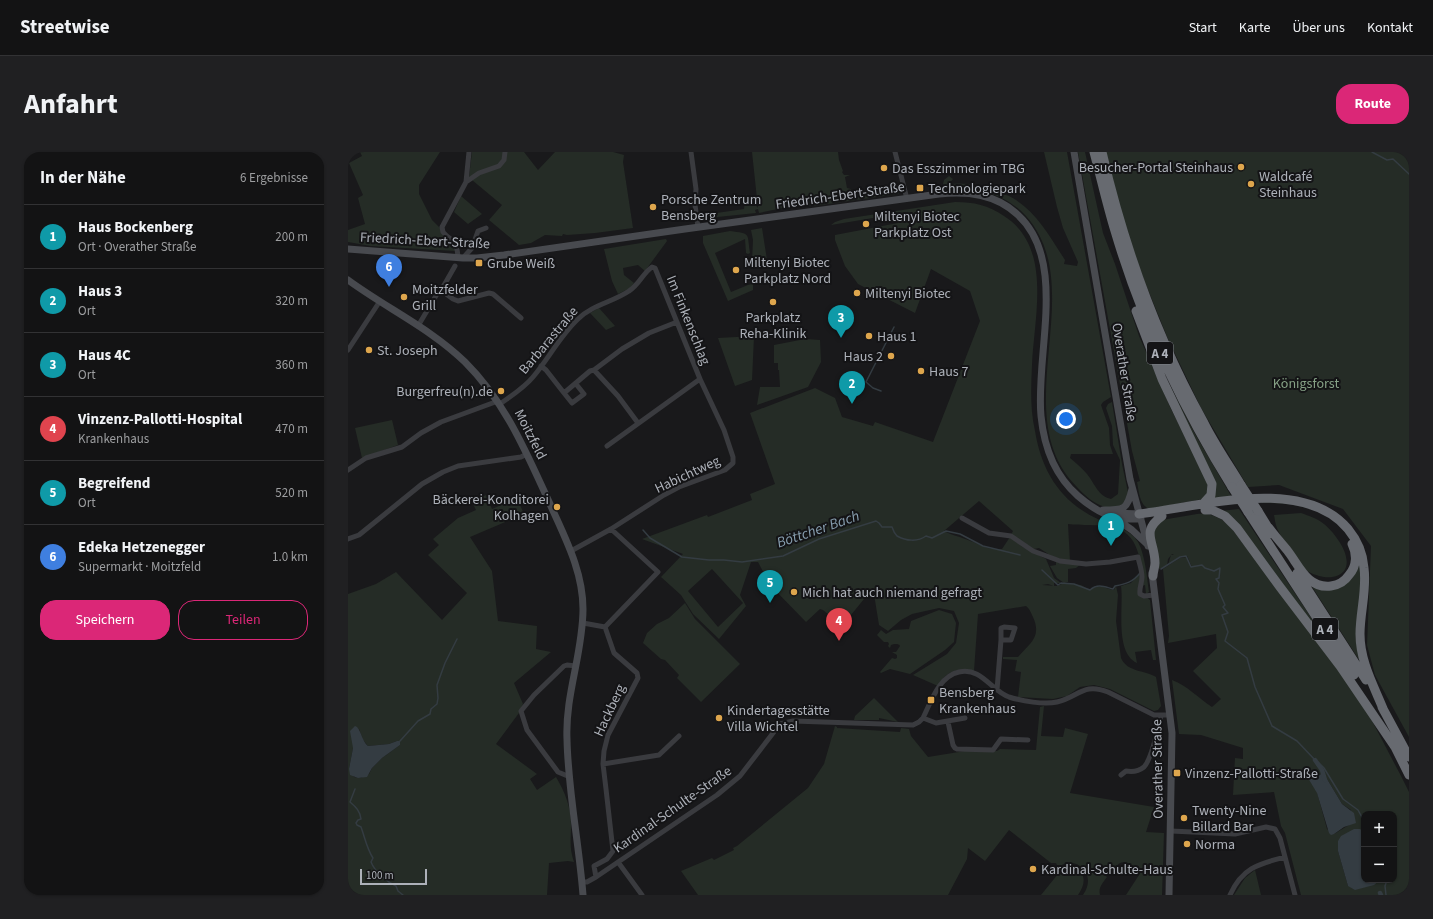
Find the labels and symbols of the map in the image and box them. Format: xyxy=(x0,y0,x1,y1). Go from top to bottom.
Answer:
place label: Besucher-Portal Steinhaus xyxy=(1079,158,1233,178)
place label: Das Esszimmer im TBG xyxy=(892,159,1025,179)
marker: Besucher-Portal Steinhaus xyxy=(1236,162,1246,172)
marker: Das Esszimmer im TBG xyxy=(879,163,889,173)
place label: Waldcafé Steinhaus xyxy=(1259,167,1317,203)
street label: Friedrich-Ebert-Straße xyxy=(774,177,906,215)
place label: Technologiepark xyxy=(928,179,1026,199)
marker: Waldcafé Steinhaus xyxy=(1246,179,1256,189)
marker: Technologiepark xyxy=(915,183,925,193)
place label: Porsche Zentrum Bensberg xyxy=(661,190,761,226)
marker: Porsche Zentrum Bensberg xyxy=(648,202,658,212)
place label: Miltenyi Biotec Parkplatz Ost xyxy=(874,207,961,243)
marker: Miltenyi Biotec Parkplatz Ost xyxy=(861,219,871,229)
street label: Friedrich-Ebert-Straße xyxy=(359,228,491,254)
place label: Miltenyi Biotec Parkplatz Nord xyxy=(744,253,831,289)
pin: 6 xyxy=(376,254,402,287)
place label: Grube Weiß xyxy=(487,254,555,274)
marker: Grube Weiß xyxy=(474,258,484,268)
marker: Miltenyi Biotec Parkplatz Nord xyxy=(731,265,741,275)
street label: Im Finkenschlag xyxy=(661,273,715,368)
place label: Moitzfelder Grill xyxy=(412,280,478,316)
place label: Miltenyi Biotec xyxy=(865,284,952,304)
marker: Miltenyi Biotec xyxy=(852,288,862,298)
marker: Moitzfelder Grill xyxy=(399,292,409,302)
marker: Parkplatz Reha-Klinik xyxy=(768,297,778,307)
street label: Barbarastraße xyxy=(514,302,583,379)
pin: 3 xyxy=(828,305,854,338)
place label: Parkplatz Reha-Klinik xyxy=(740,308,807,344)
street label: Overather Straße xyxy=(1106,321,1142,423)
place label: Haus 1 xyxy=(877,327,916,347)
marker: Haus 1 xyxy=(864,331,874,341)
place label: St. Joseph xyxy=(377,341,438,361)
road number: A 4 xyxy=(1147,342,1173,364)
marker: St. Joseph xyxy=(364,345,374,355)
place label: Haus 2 xyxy=(844,347,883,367)
marker: Haus 2 xyxy=(886,351,896,361)
place label: Haus 7 xyxy=(929,362,968,382)
marker: Haus 7 xyxy=(916,366,926,376)
pin: 2 xyxy=(839,371,865,404)
park label: Königsforst xyxy=(1273,374,1339,394)
place label: Burgerfreu(n).de xyxy=(396,382,493,402)
marker: Burgerfreu(n).de xyxy=(496,386,506,396)
street label: Moitzfeld xyxy=(509,406,551,463)
your location xyxy=(1056,409,1076,429)
street label: Habichtweg xyxy=(651,451,723,499)
place label: Bäckerei-Konditorei Kolhagen xyxy=(433,490,549,526)
marker: Bäckerei-Konditorei Kolhagen xyxy=(552,502,562,512)
water label: Böttcher Bach xyxy=(774,505,863,553)
pin: 1 xyxy=(1098,513,1124,546)
pin: 5 xyxy=(757,570,783,603)
place label: Mich hat auch niemand gefragt xyxy=(802,583,982,603)
marker: Mich hat auch niemand gefragt xyxy=(789,587,799,597)
pin: 4 xyxy=(826,608,852,641)
road number: A 4 xyxy=(1312,618,1338,640)
street label: Hackberg xyxy=(589,681,631,740)
place label: Bensberg Krankenhaus xyxy=(939,683,1016,719)
marker: Bensberg Krankenhaus xyxy=(926,695,936,705)
place label: Kindertagesstätte Villa Wichtel xyxy=(727,701,830,737)
marker: Kindertagesstätte Villa Wichtel xyxy=(714,713,724,723)
street label: Overather Straße xyxy=(1147,719,1169,819)
street label: Kardinal-Schulte-Straße xyxy=(609,761,736,858)
place label: Vinzenz-Pallotti-Straße xyxy=(1185,764,1318,784)
marker: Vinzenz-Pallotti-Straße xyxy=(1172,768,1182,778)
place label: Twenty-Nine Billard Bar xyxy=(1192,801,1266,837)
marker: Twenty-Nine Billard Bar xyxy=(1179,813,1189,823)
place label: Norma xyxy=(1195,835,1235,855)
marker: Norma xyxy=(1182,839,1192,849)
place label: Kardinal-Schulte-Haus xyxy=(1041,860,1173,880)
marker: Kardinal-Schulte-Haus xyxy=(1028,864,1038,874)
scale bar xyxy=(360,867,427,886)

